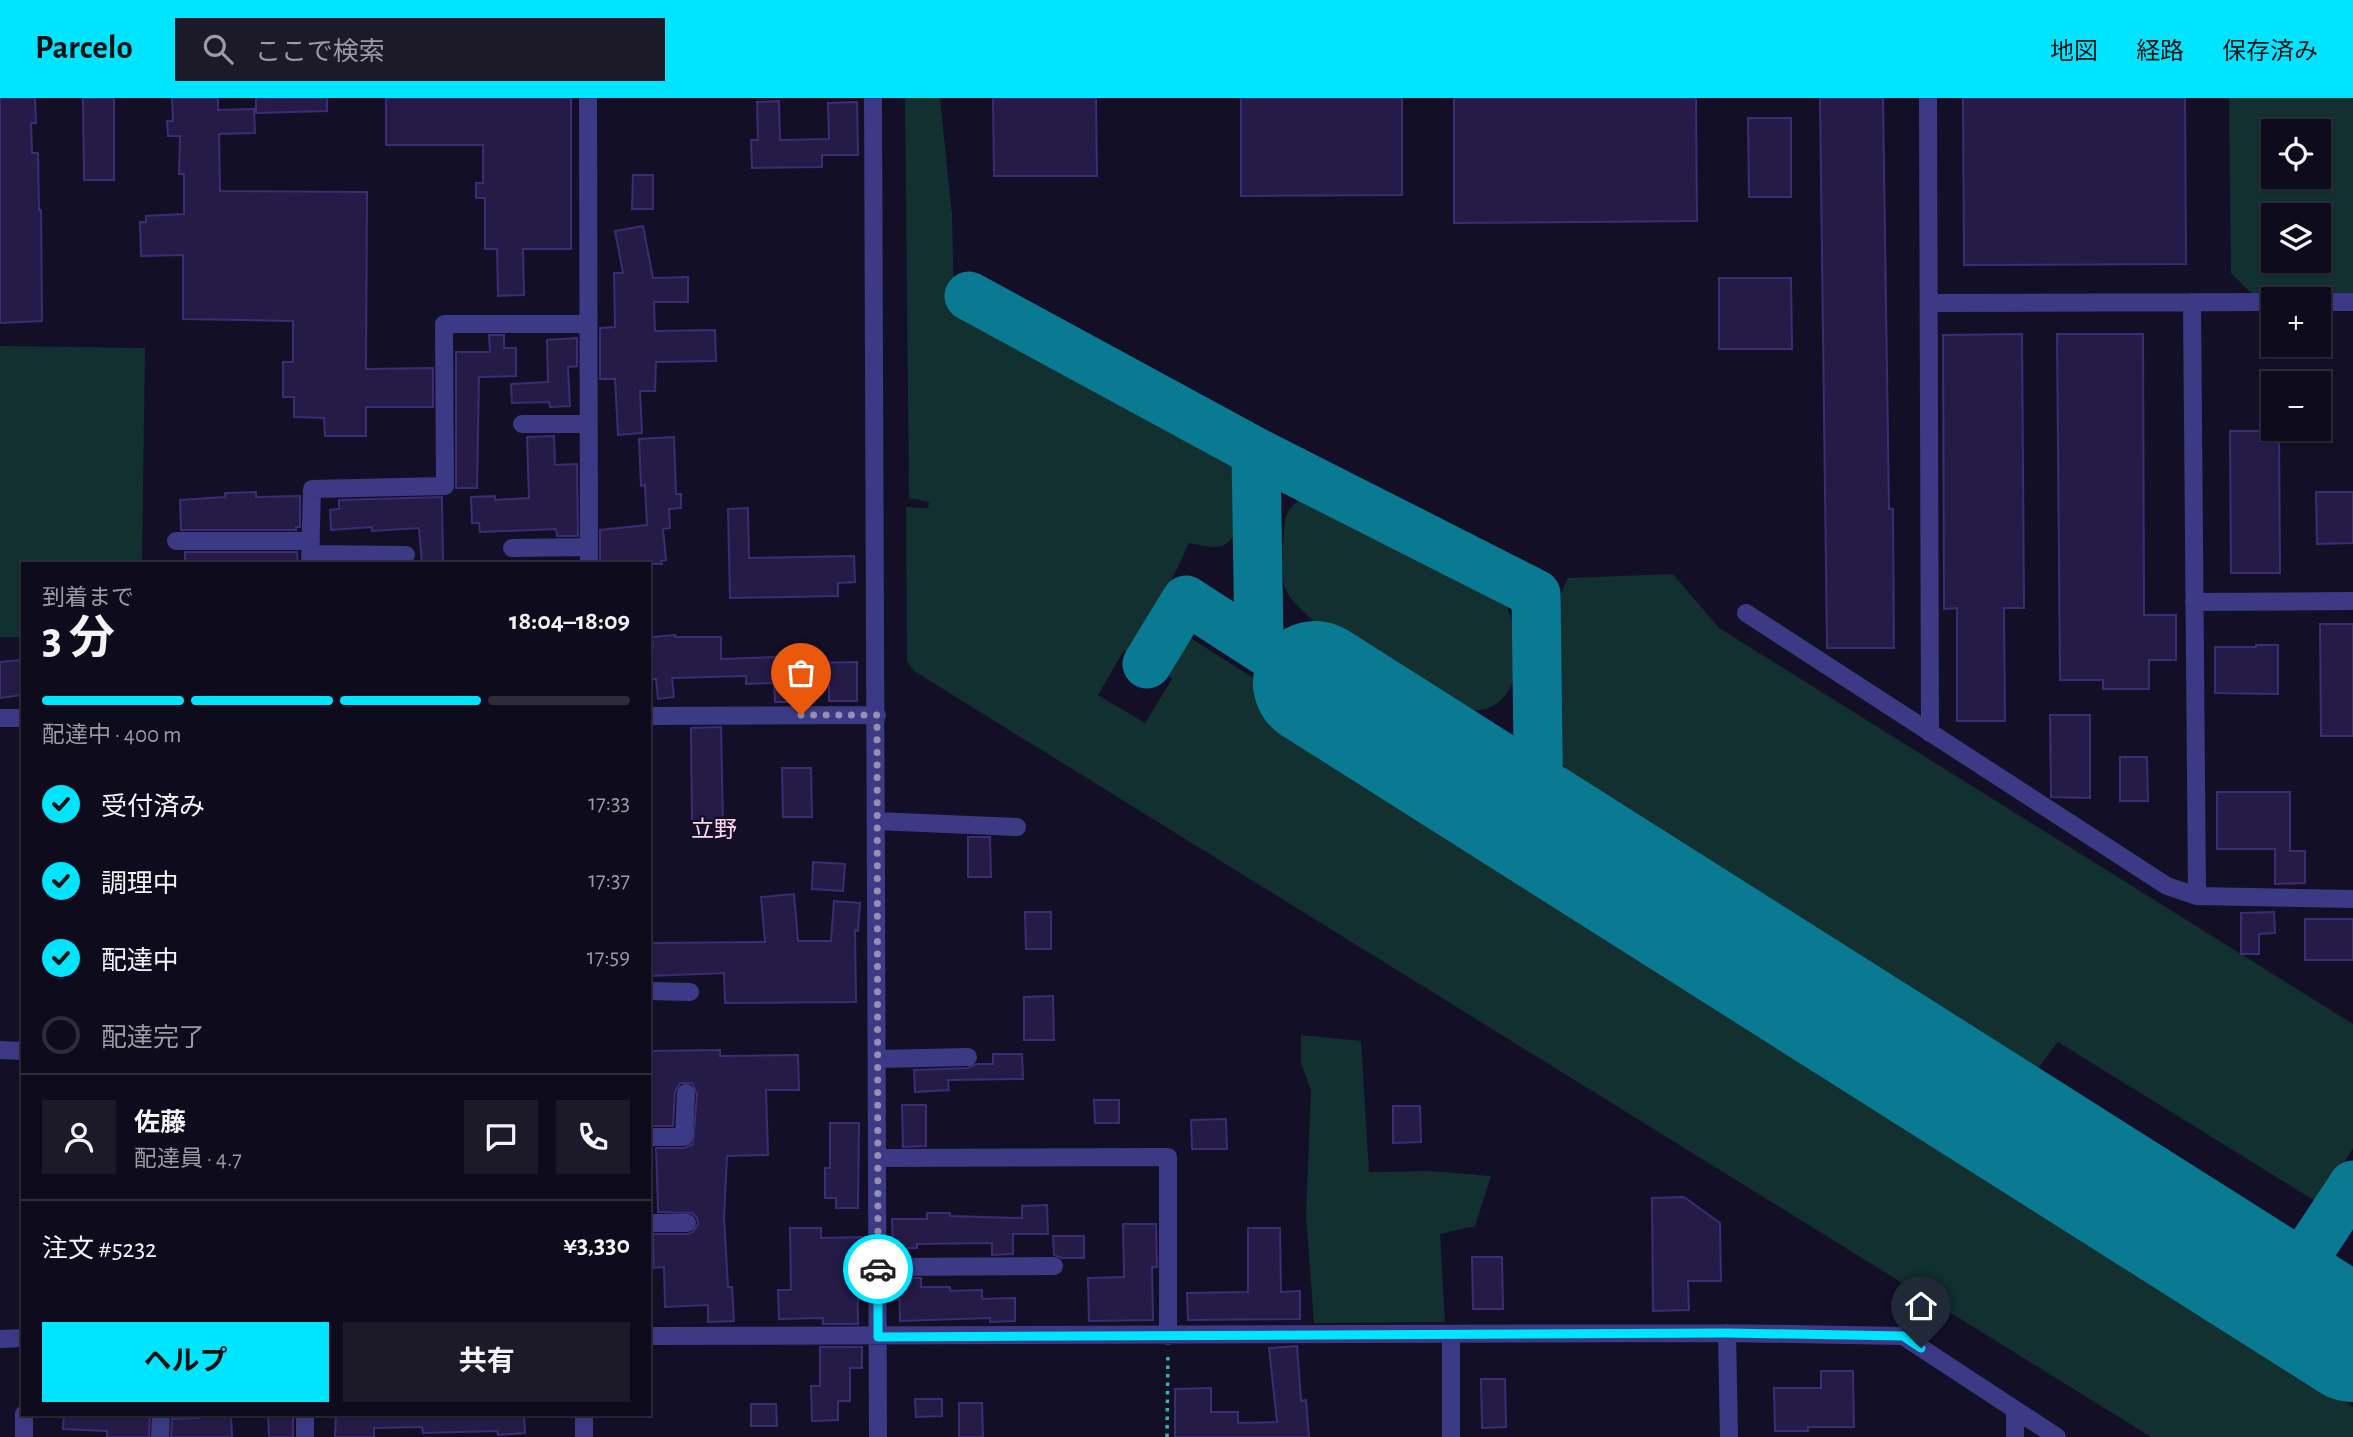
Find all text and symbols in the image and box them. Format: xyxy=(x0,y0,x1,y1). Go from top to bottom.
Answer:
search box xyxy=(175,18,665,81)
icon: search xyxy=(199,30,237,68)
text: Parcelo xyxy=(35,32,133,65)
text: ここで検索 xyxy=(255,39,385,65)
text: 地図 xyxy=(2050,40,2098,64)
text: 経路 xyxy=(2136,40,2184,64)
text: 保存済み xyxy=(2222,40,2318,64)
map controls xyxy=(2261,119,2331,441)
button: locate xyxy=(2261,119,2331,189)
button: layers xyxy=(2261,203,2331,273)
button: + xyxy=(2261,287,2331,357)
button: − xyxy=(2261,371,2331,441)
text: 到着まで xyxy=(42,587,134,610)
text: 18:04–18:09 xyxy=(509,608,630,634)
text: 3 分 xyxy=(42,616,115,662)
pin xyxy=(771,643,831,715)
icon: bag xyxy=(782,654,820,692)
text: 配達中 · 400 m xyxy=(42,724,181,747)
icon: check xyxy=(42,785,80,823)
text: 17:33 xyxy=(588,792,630,815)
text: 受付済み xyxy=(101,794,205,820)
district label: 立野 xyxy=(691,817,737,842)
icon: check xyxy=(42,862,80,900)
text: 17:37 xyxy=(588,869,630,892)
text: 調理中 xyxy=(101,871,179,897)
icon: check xyxy=(42,939,80,977)
text: 17:59 xyxy=(587,946,630,969)
text: 配達中 xyxy=(101,948,179,974)
text: 配達完了 xyxy=(101,1025,205,1051)
button: person xyxy=(42,1100,116,1174)
button: chat xyxy=(464,1100,538,1174)
button: phone xyxy=(556,1100,630,1174)
text: 佐藤 xyxy=(134,1110,186,1136)
text: 配達員 · 4.7 xyxy=(134,1148,242,1171)
text: ¥3,330 xyxy=(563,1232,630,1258)
courier xyxy=(843,1234,913,1304)
text: 注文 #5232 xyxy=(42,1236,157,1262)
icon: car xyxy=(859,1250,897,1288)
pin xyxy=(1891,1276,1951,1348)
icon: home xyxy=(1902,1287,1940,1325)
button: ヘルプ xyxy=(42,1322,329,1402)
button: 共有 xyxy=(343,1322,630,1402)

